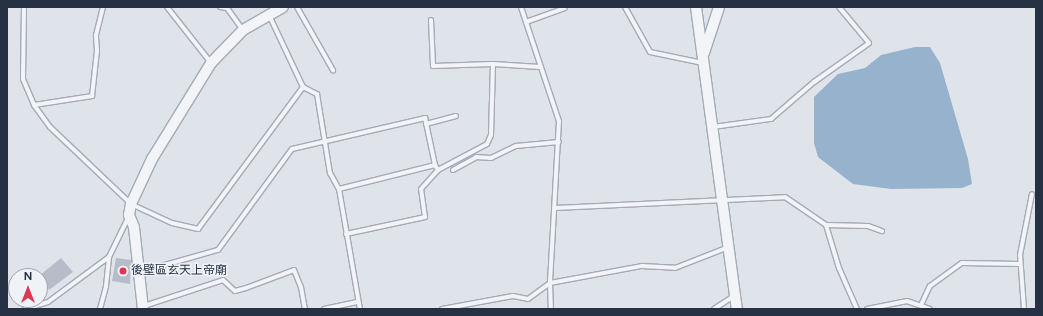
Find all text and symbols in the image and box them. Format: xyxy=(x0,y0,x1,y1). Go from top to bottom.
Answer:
place label: 後壁區玄天上帝廟 xyxy=(131,264,227,278)
marker: 後壁區玄天上帝廟 xyxy=(118,266,128,276)
north arrow xyxy=(8,268,48,308)
text: N xyxy=(24,270,32,283)

